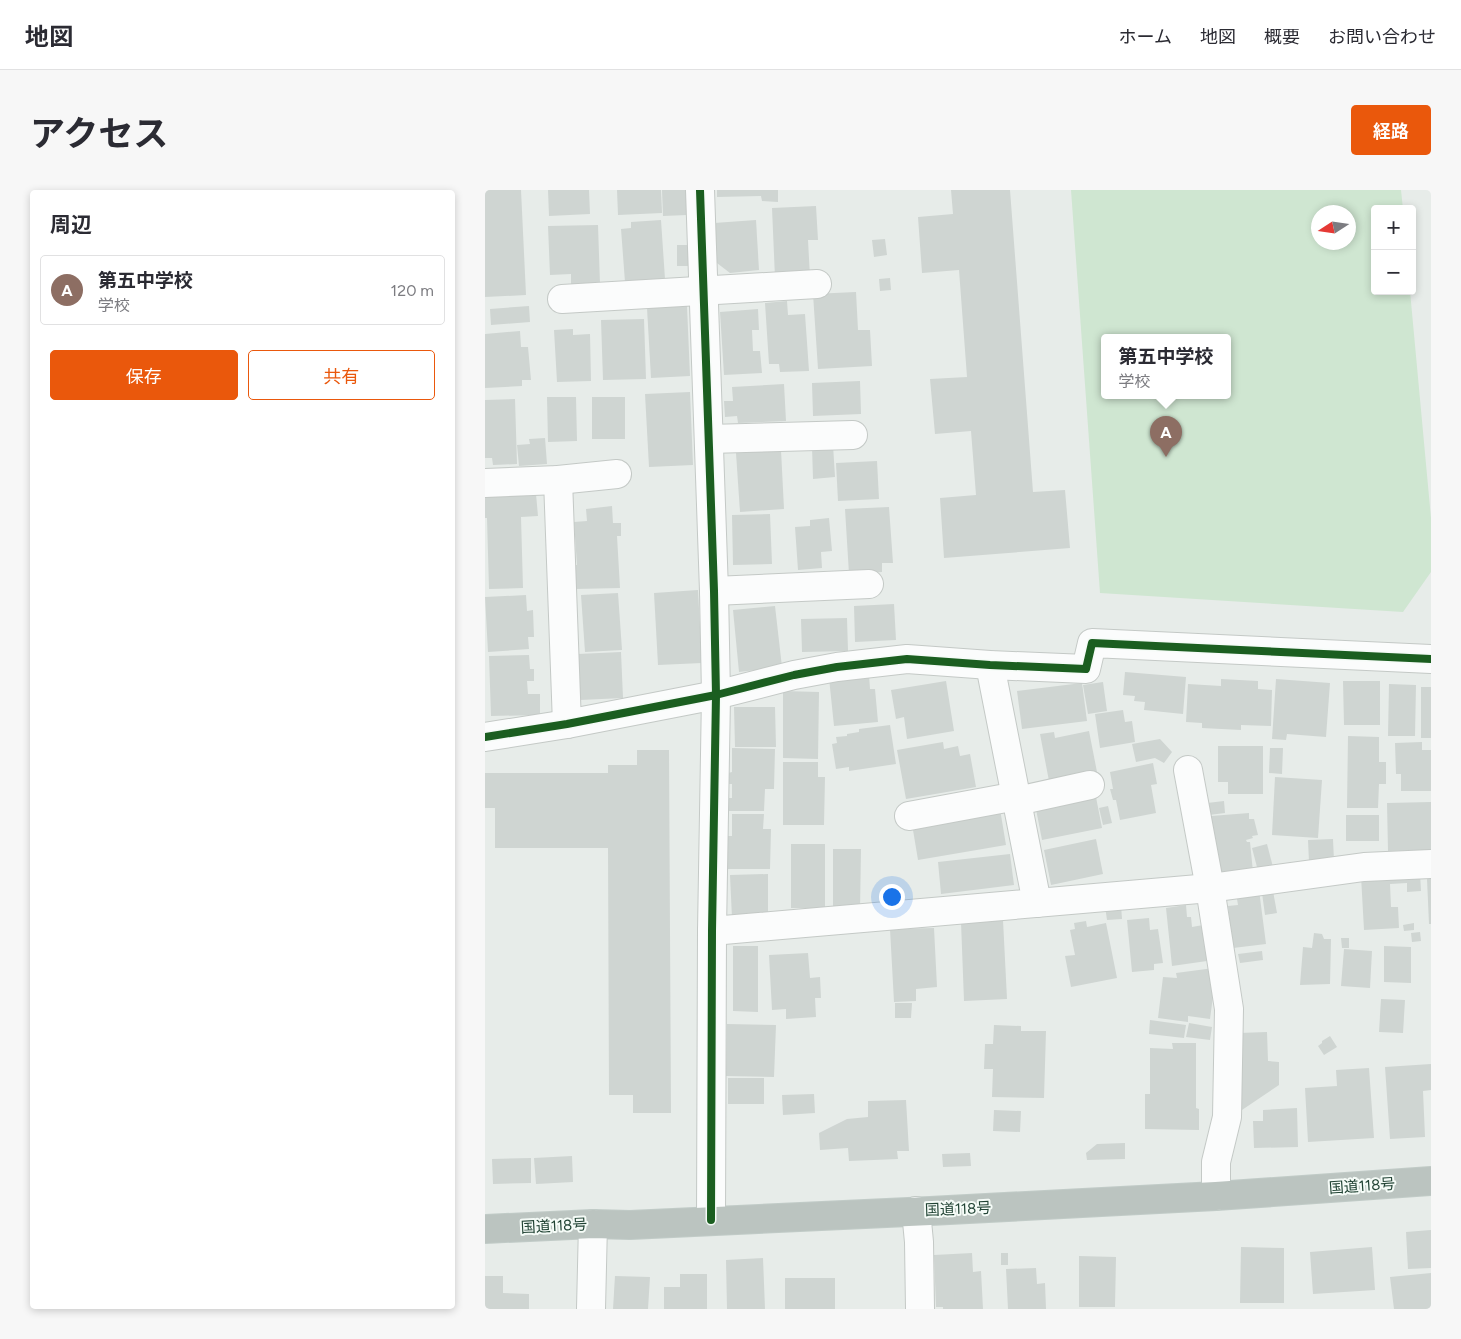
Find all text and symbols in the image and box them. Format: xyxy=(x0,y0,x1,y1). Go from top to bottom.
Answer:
text: 地図 xyxy=(25,22,73,51)
text: ホーム xyxy=(1119,26,1172,48)
text: 地図 xyxy=(1200,26,1236,48)
text: 概要 xyxy=(1264,26,1300,48)
text: お問い合わせ xyxy=(1328,26,1436,48)
button: 経路 xyxy=(1351,105,1431,155)
text: アクセス xyxy=(30,113,168,155)
north arrow xyxy=(1311,205,1356,250)
map controls xyxy=(1371,205,1416,295)
button: + xyxy=(1371,205,1416,250)
text: 周辺 xyxy=(50,212,92,237)
button: − xyxy=(1371,250,1416,295)
text: 第五中学校 xyxy=(98,269,193,292)
text: A xyxy=(61,281,73,300)
text: 120 m xyxy=(391,281,434,300)
text: 学校 xyxy=(98,296,130,315)
popup xyxy=(1101,334,1231,399)
text: 第五中学校 xyxy=(1118,345,1214,368)
button: 保存 xyxy=(50,350,238,400)
button: 共有 xyxy=(248,350,435,400)
text: 学校 xyxy=(1118,372,1151,391)
pin: A xyxy=(1150,416,1182,457)
your location xyxy=(879,884,905,910)
street label: 国道118号 xyxy=(1328,1175,1396,1197)
street label: 国道118号 xyxy=(924,1199,992,1219)
street label: 国道118号 xyxy=(520,1215,588,1237)

